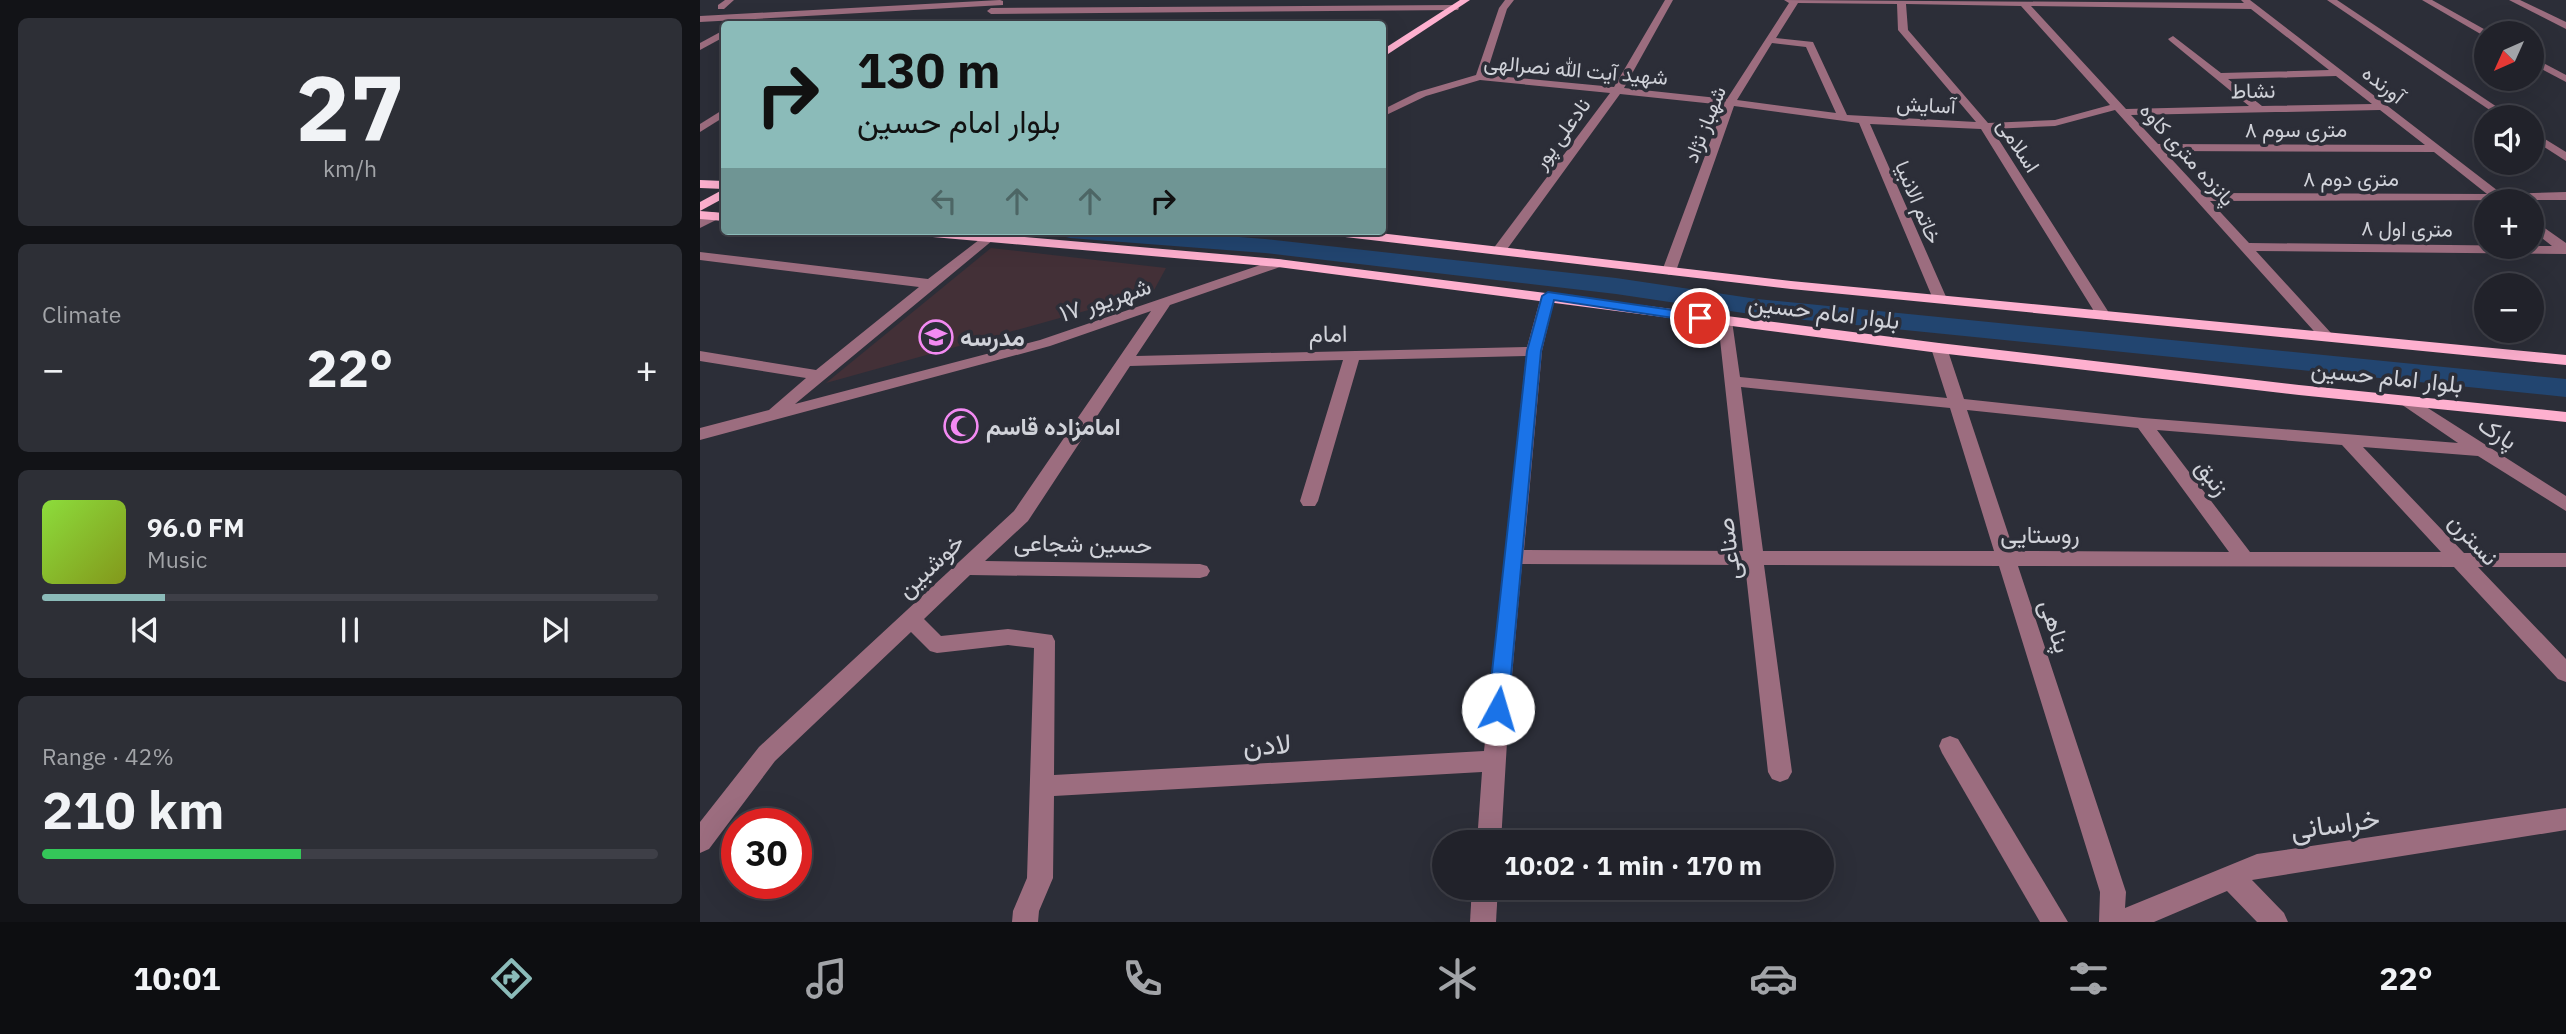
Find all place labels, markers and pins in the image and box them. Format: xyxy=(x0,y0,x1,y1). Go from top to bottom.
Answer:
pin xyxy=(1670,288,1730,348)
school or university icon: مدرسه xyxy=(917,318,955,356)
place label: مدرسه xyxy=(960,321,1025,353)
mosque icon: امامزاده قاسم xyxy=(942,407,980,445)
place label: امامزاده قاسم xyxy=(986,410,1121,443)

